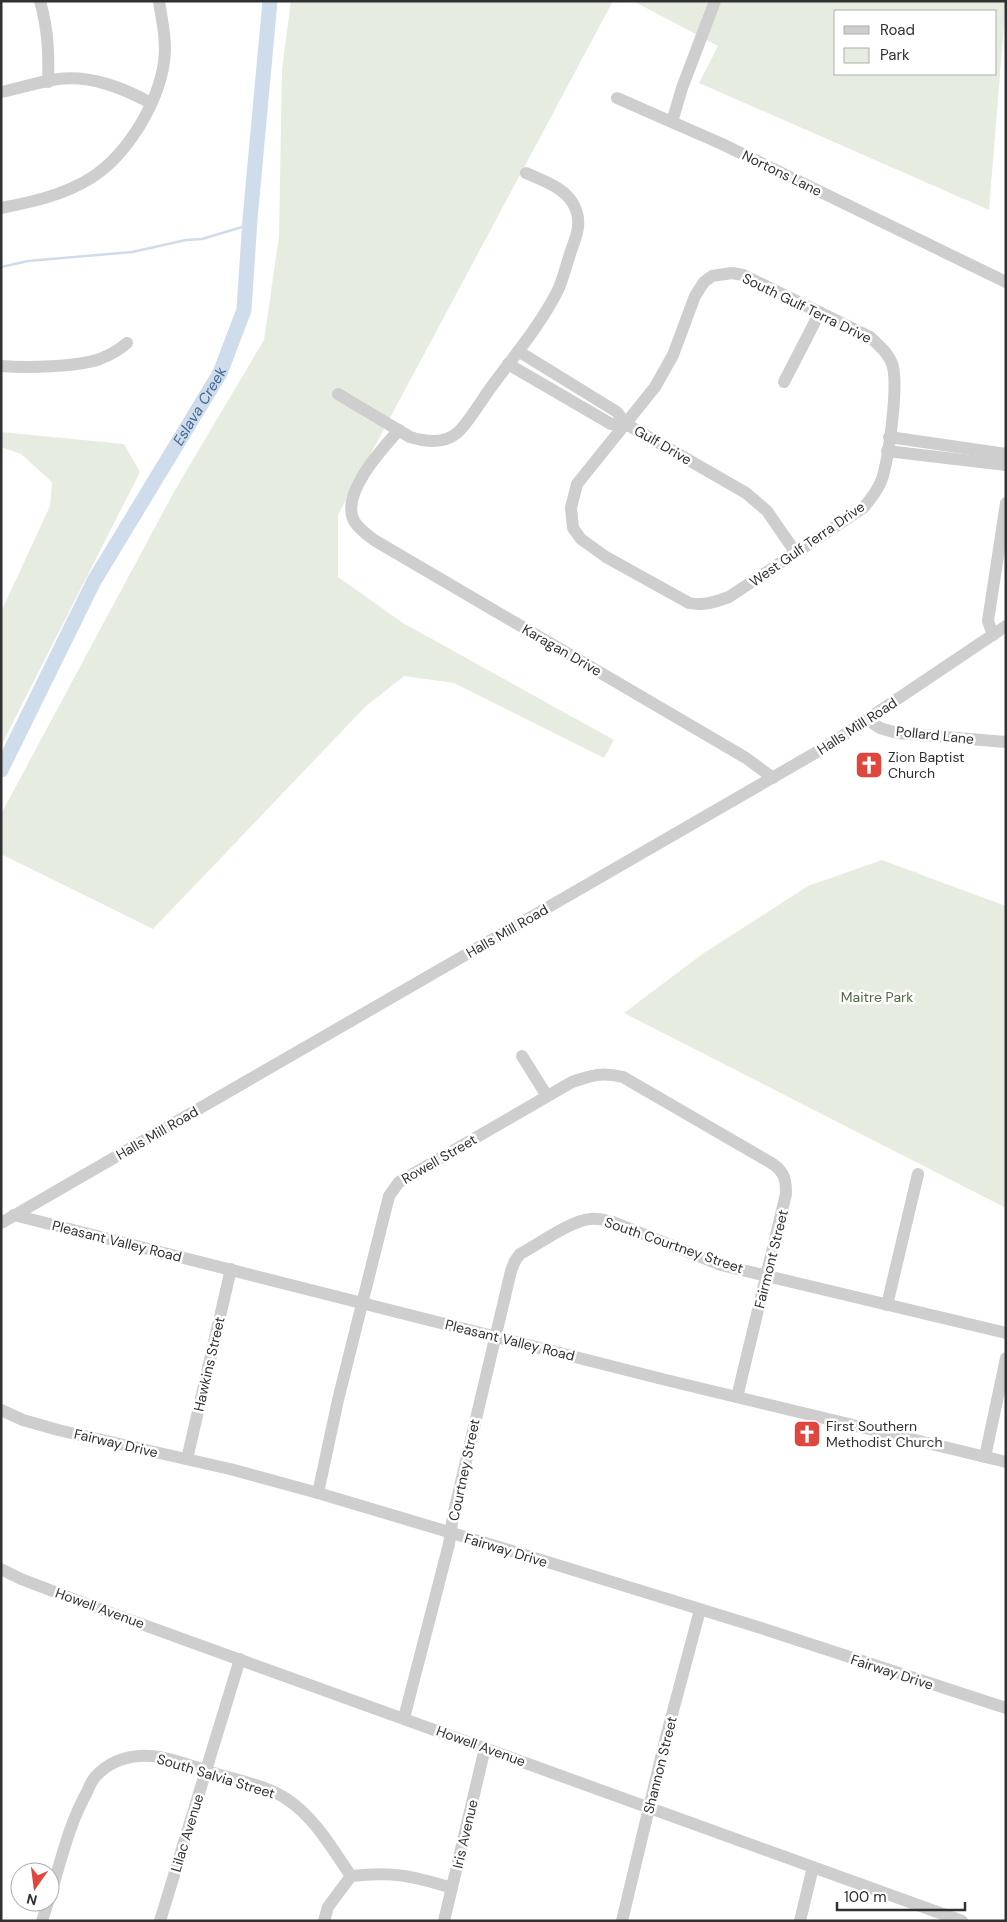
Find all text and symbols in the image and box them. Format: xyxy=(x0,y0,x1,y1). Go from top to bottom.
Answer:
legend xyxy=(834,10,997,75)
text: Road xyxy=(880,20,915,40)
text: Park xyxy=(880,45,910,65)
street label: Nortons Lane xyxy=(739,146,825,200)
street label: South Gulf Terra Drive xyxy=(740,269,875,347)
water label: Eslava Creek xyxy=(168,364,231,449)
street label: Gulf Drive xyxy=(631,421,695,469)
street label: West Gulf Terra Drive xyxy=(746,497,868,590)
street label: Karagan Drive xyxy=(519,620,605,680)
street label: Halls Mill Road xyxy=(814,693,900,759)
street label: Pollard Lane xyxy=(895,722,975,748)
place label: Zion Baptist Church xyxy=(888,748,965,782)
church icon: Zion Baptist Church xyxy=(854,750,884,780)
street label: Halls Mill Road xyxy=(463,900,551,962)
park label: Maitre Park xyxy=(841,988,913,1006)
street label: Halls Mill Road xyxy=(113,1102,201,1164)
street label: Rowell Street xyxy=(398,1130,480,1188)
street label: Fairmont Street xyxy=(750,1208,792,1310)
street label: South Courtney Street xyxy=(602,1213,746,1277)
street label: Pleasant Valley Road xyxy=(50,1216,184,1266)
street label: Hawkins Street xyxy=(189,1315,229,1413)
street label: Pleasant Valley Road xyxy=(443,1315,577,1365)
street label: Courtney Street xyxy=(444,1417,484,1523)
place label: First Southern Methodist Church xyxy=(826,1417,942,1451)
church icon: First Southern Methodist Church xyxy=(792,1419,822,1449)
street label: Fairway Drive xyxy=(72,1425,160,1461)
street label: Fairway Drive xyxy=(462,1529,550,1571)
street label: Howell Avenue xyxy=(53,1584,147,1632)
street label: Fairway Drive xyxy=(848,1650,936,1694)
street label: Shannon Street xyxy=(639,1714,681,1816)
street label: Howell Avenue xyxy=(434,1722,528,1770)
street label: South Salvia Street xyxy=(155,1750,277,1802)
street label: Lilac Avenue xyxy=(167,1792,207,1874)
street label: Iris Avenue xyxy=(448,1798,482,1870)
north arrow xyxy=(10,1862,60,1912)
scale bar xyxy=(837,1880,964,1912)
text: 100 m xyxy=(844,1887,887,1907)
text: N xyxy=(25,1890,39,1910)

